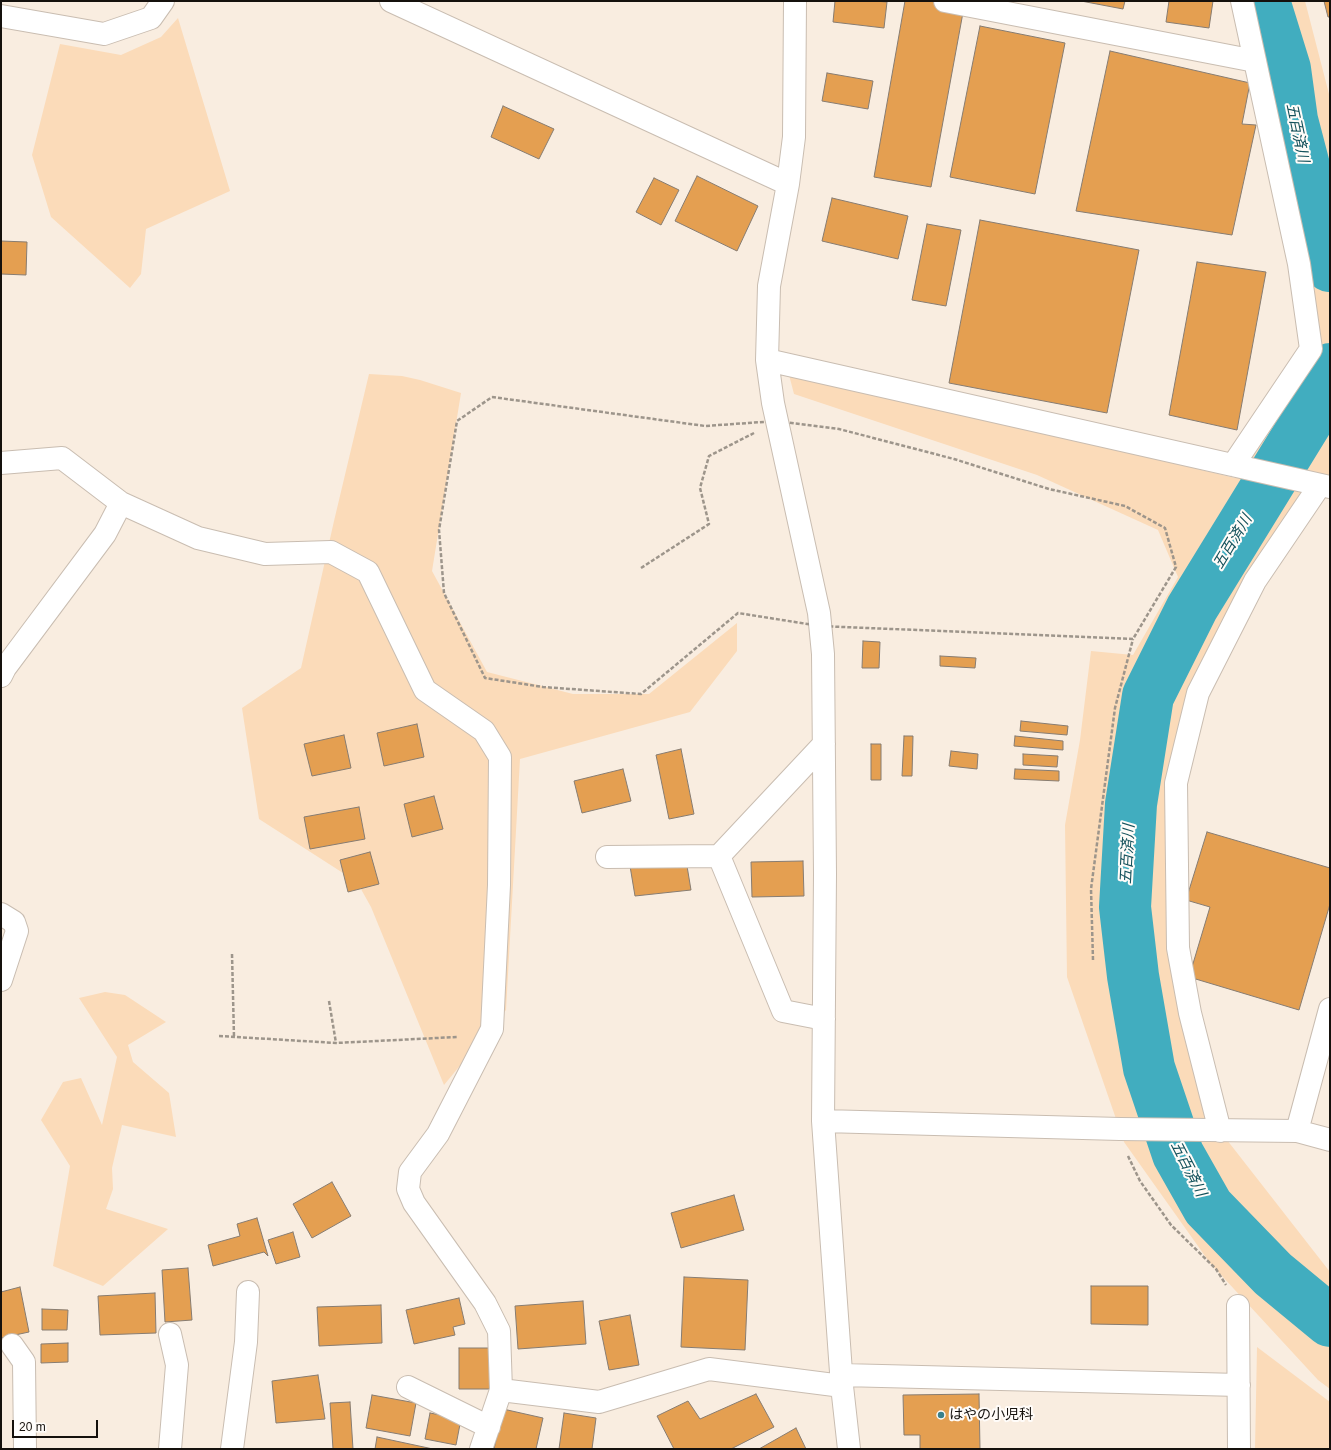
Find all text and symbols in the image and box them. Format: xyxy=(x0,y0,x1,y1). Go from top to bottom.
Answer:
water label: 五百済川 xyxy=(1282,102,1312,164)
water label: 五百済川 xyxy=(1210,512,1256,572)
water label: 五百済川 xyxy=(1117,824,1139,884)
water label: 五百済川 xyxy=(1166,1138,1210,1200)
place label: はやの小児科 xyxy=(949,1407,1033,1423)
marker: はやの小児科 xyxy=(936,1410,946,1420)
scale bar xyxy=(14,1412,100,1438)
text: 20 m xyxy=(19,1420,46,1434)

